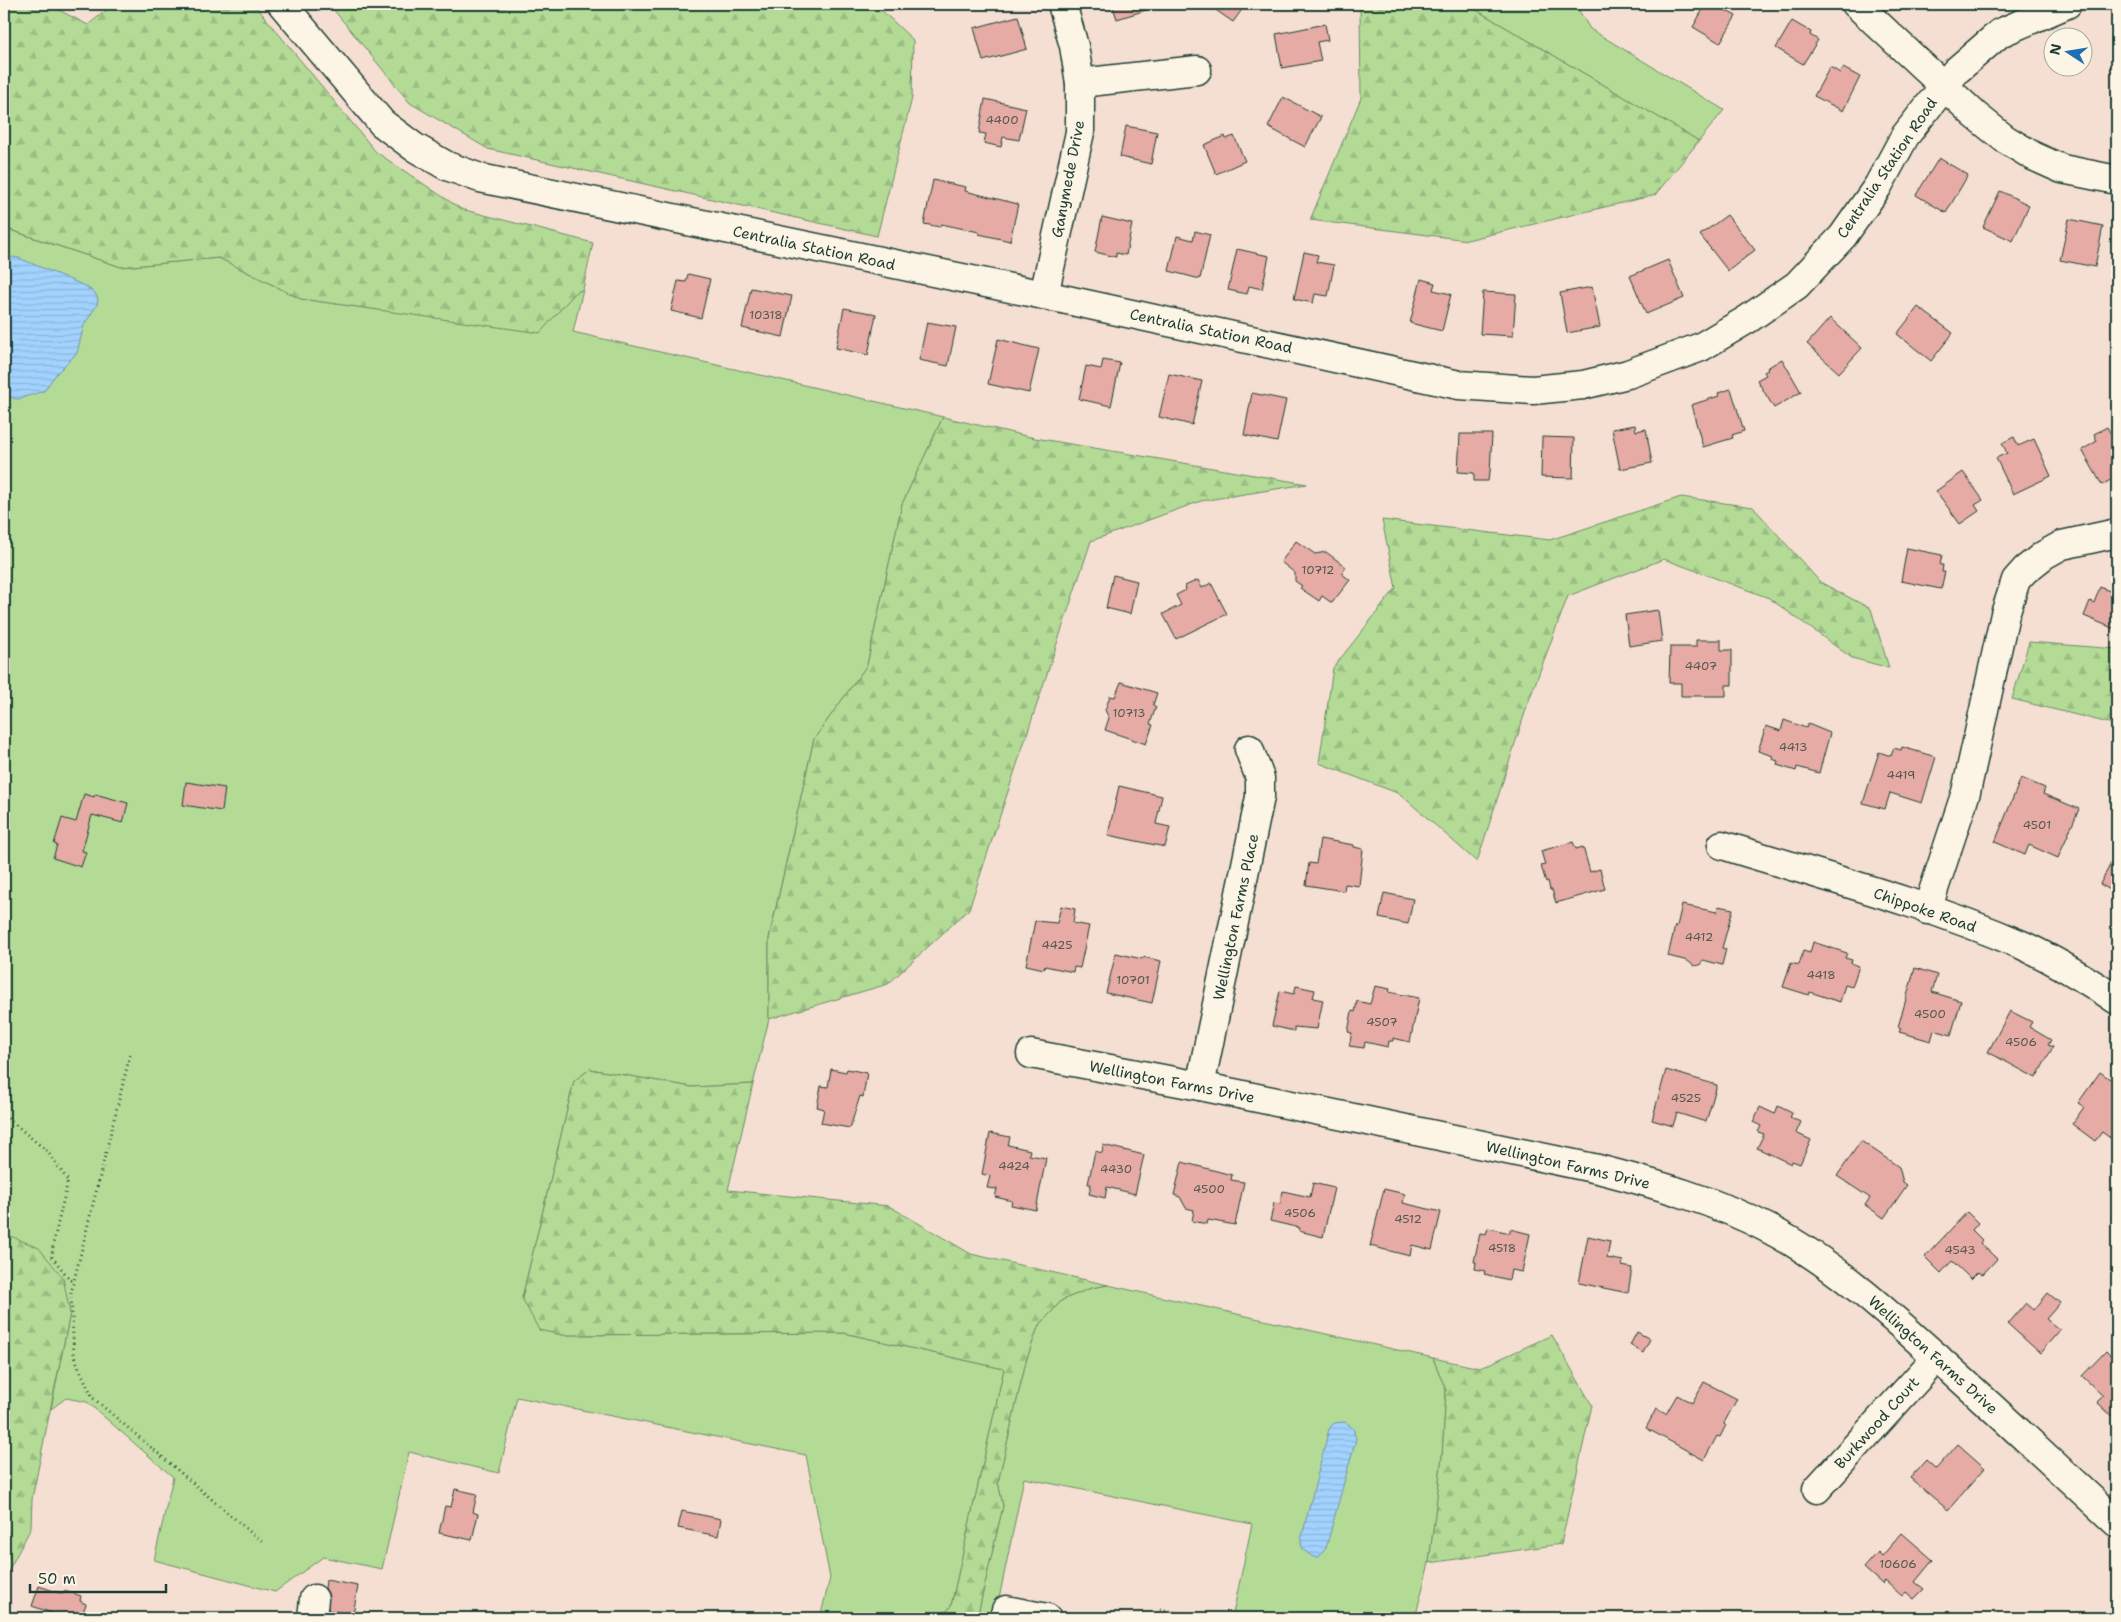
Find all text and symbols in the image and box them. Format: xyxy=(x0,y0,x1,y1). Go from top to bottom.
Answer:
north arrow xyxy=(2044,28,2094,78)
text: N xyxy=(2045,42,2065,57)
street label: Centralia Station Road xyxy=(1832,93,1942,242)
house number: 4400 xyxy=(985,112,1019,128)
street label: Ganymede Drive xyxy=(1047,119,1089,239)
street label: Centralia Station Road xyxy=(731,221,898,275)
street label: Centralia Station Road xyxy=(1128,304,1295,358)
house number: 10318 xyxy=(749,307,783,323)
house number: 10712 xyxy=(1301,562,1335,578)
house number: 4407 xyxy=(1685,658,1717,674)
house number: 10713 xyxy=(1112,705,1146,721)
house number: 4413 xyxy=(1779,739,1807,755)
house number: 4419 xyxy=(1887,767,1915,783)
house number: 4501 xyxy=(2023,817,2051,833)
street label: Wellington Farms Place xyxy=(1209,832,1263,1002)
street label: Chippoke Road xyxy=(1871,883,1980,937)
house number: 4412 xyxy=(1685,929,1713,945)
house number: 4425 xyxy=(1041,937,1073,953)
house number: 4418 xyxy=(1806,967,1836,983)
house number: 10701 xyxy=(1116,972,1150,988)
house number: 4500 xyxy=(1914,1006,1946,1022)
house number: 4507 xyxy=(1366,1014,1398,1030)
house number: 4506 xyxy=(2005,1034,2037,1050)
street label: Wellington Farms Drive xyxy=(1088,1056,1256,1108)
house number: 4525 xyxy=(1671,1090,1701,1106)
street label: Wellington Farms Drive xyxy=(1484,1136,1652,1194)
house number: 4424 xyxy=(998,1158,1030,1174)
house number: 4430 xyxy=(1100,1161,1132,1177)
house number: 4500 xyxy=(1193,1181,1225,1197)
house number: 4506 xyxy=(1284,1205,1316,1221)
house number: 4512 xyxy=(1394,1211,1422,1227)
house number: 4518 xyxy=(1488,1240,1516,1256)
house number: 4543 xyxy=(1944,1242,1976,1258)
street label: Wellington Farms Drive xyxy=(1864,1291,2002,1419)
street label: Burkwood Court xyxy=(1830,1373,1924,1473)
house number: 10606 xyxy=(1879,1556,1917,1572)
scale bar xyxy=(30,1562,166,1594)
text: 50 m xyxy=(38,1569,76,1589)

